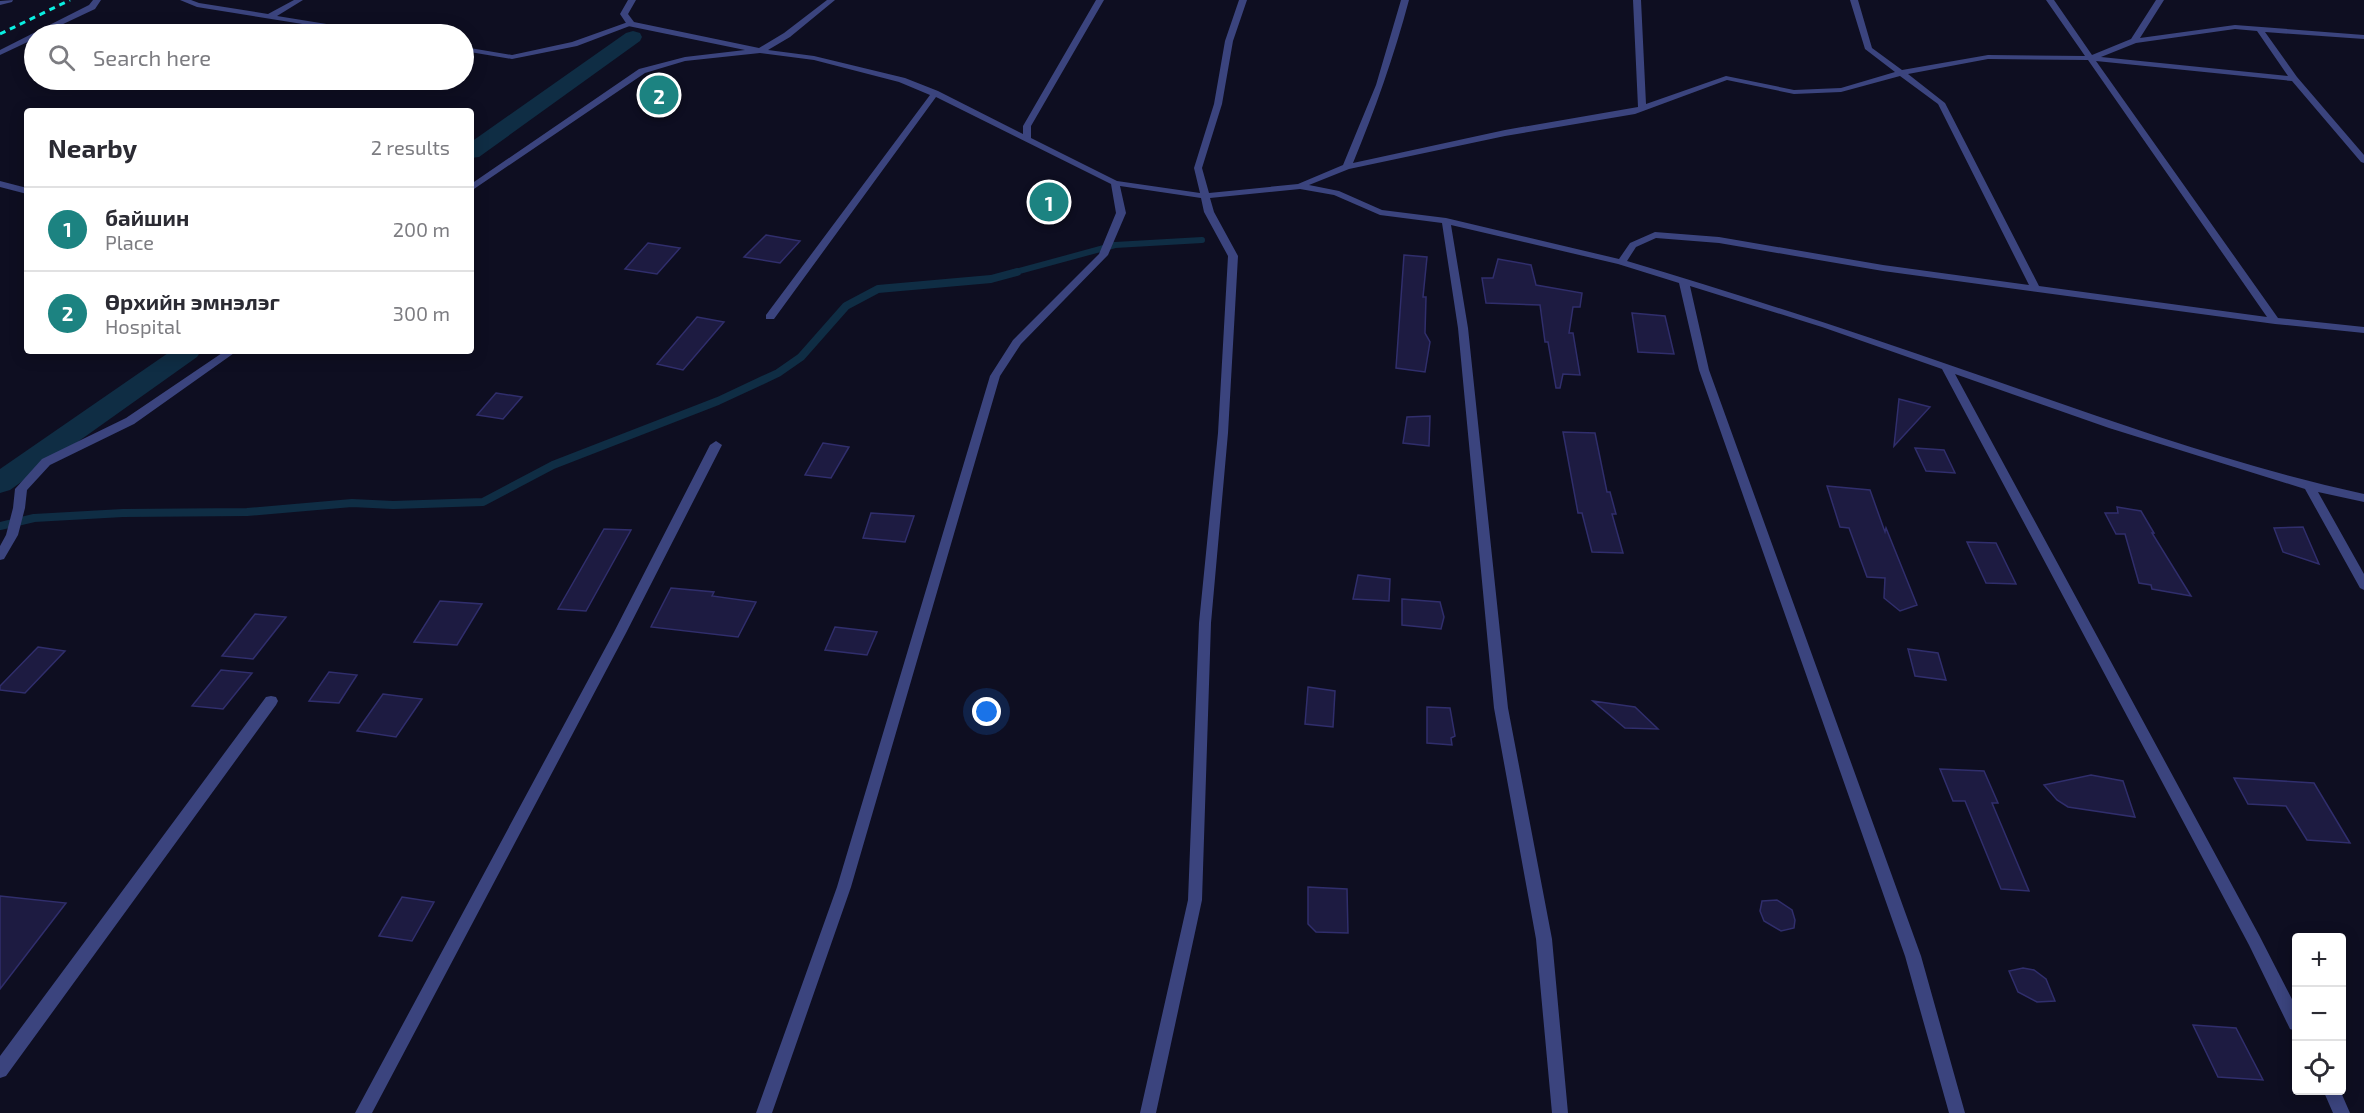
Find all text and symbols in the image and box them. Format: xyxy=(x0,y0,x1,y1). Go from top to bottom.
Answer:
search box xyxy=(24,24,474,90)
icon: search xyxy=(45,41,78,74)
text: Search here xyxy=(93,44,211,70)
pin: 2 xyxy=(640,72,678,118)
text: Nearby xyxy=(48,132,137,163)
text: 2 results xyxy=(371,135,450,159)
pin: 1 xyxy=(1030,180,1068,224)
text: байшин xyxy=(105,204,189,230)
text: 1 xyxy=(63,217,72,241)
text: 200 m xyxy=(393,217,450,241)
text: Place xyxy=(105,230,154,254)
text: Өрхийн эмнэлэг xyxy=(105,288,280,314)
text: 2 xyxy=(62,301,73,325)
text: 300 m xyxy=(393,301,450,325)
text: Hospital xyxy=(105,314,181,338)
your location xyxy=(972,697,1001,726)
map controls xyxy=(2292,933,2346,1095)
button: + xyxy=(2292,933,2346,987)
button: − xyxy=(2292,987,2346,1041)
button: locate xyxy=(2292,1041,2346,1095)

